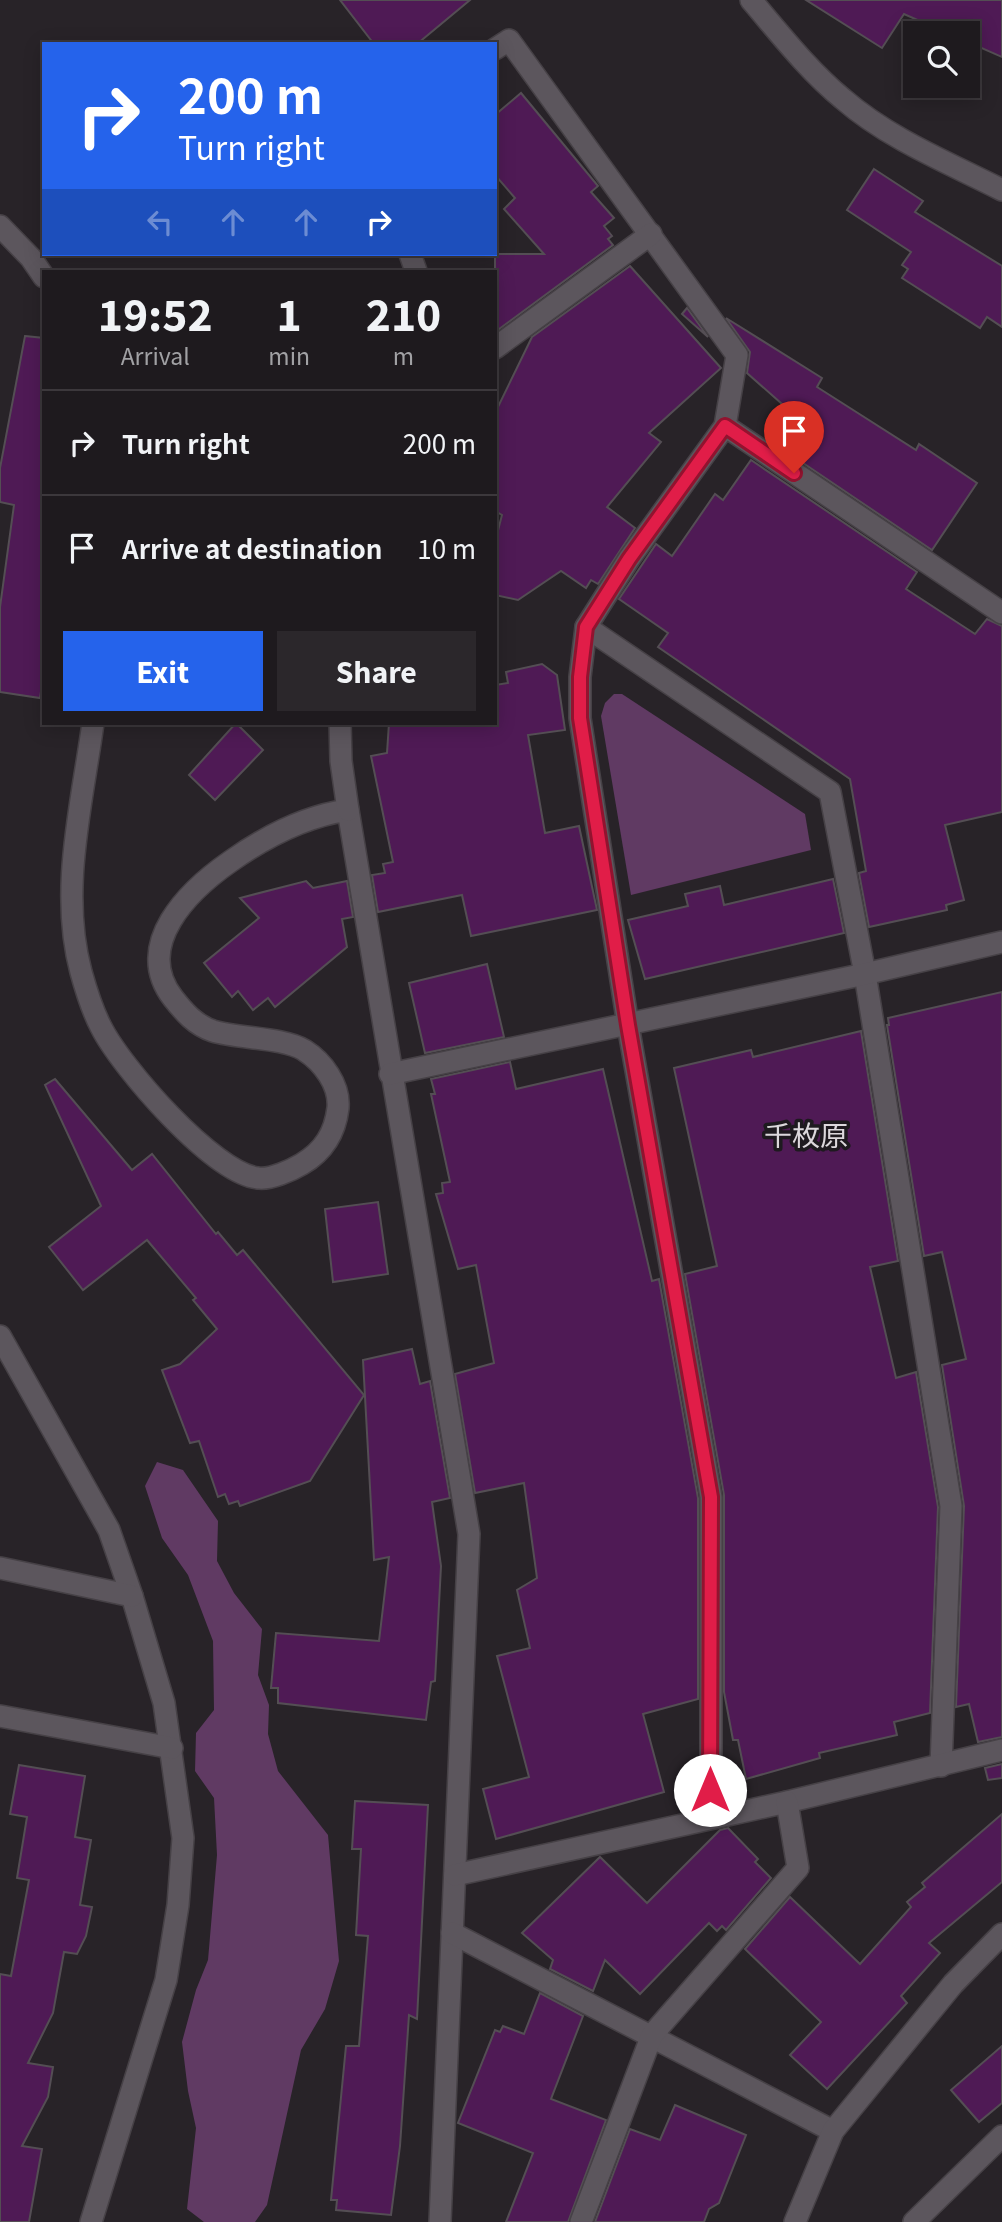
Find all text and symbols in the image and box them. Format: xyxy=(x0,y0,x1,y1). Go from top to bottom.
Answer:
map controls xyxy=(903,21,980,98)
button: search xyxy=(903,21,980,98)
text: 200 m xyxy=(178,57,323,128)
icon: right xyxy=(63,70,154,161)
text: Turn right xyxy=(178,123,325,169)
icon: left xyxy=(141,203,179,241)
icon: ahead xyxy=(214,203,252,241)
icon: ahead xyxy=(287,203,325,241)
icon: right xyxy=(360,203,398,241)
text: 19:52 xyxy=(98,282,213,343)
text: 1 xyxy=(277,282,302,343)
text: 210 xyxy=(366,282,441,343)
text: Arrival xyxy=(121,338,190,372)
text: min xyxy=(268,338,310,372)
text: m xyxy=(393,338,414,372)
pin xyxy=(764,401,824,473)
icon: arrive xyxy=(775,412,813,450)
icon: right xyxy=(63,424,101,462)
text: Turn right xyxy=(122,424,250,461)
text: 200 m xyxy=(403,424,476,461)
icon: arrive xyxy=(63,529,101,567)
text: Arrive at destination xyxy=(122,529,383,566)
text: 10 m xyxy=(417,529,476,566)
button: Exit xyxy=(63,631,263,711)
button: Share xyxy=(277,631,476,711)
district label: 千枚原 xyxy=(764,1114,848,1154)
position arrow xyxy=(673,1753,747,1827)

